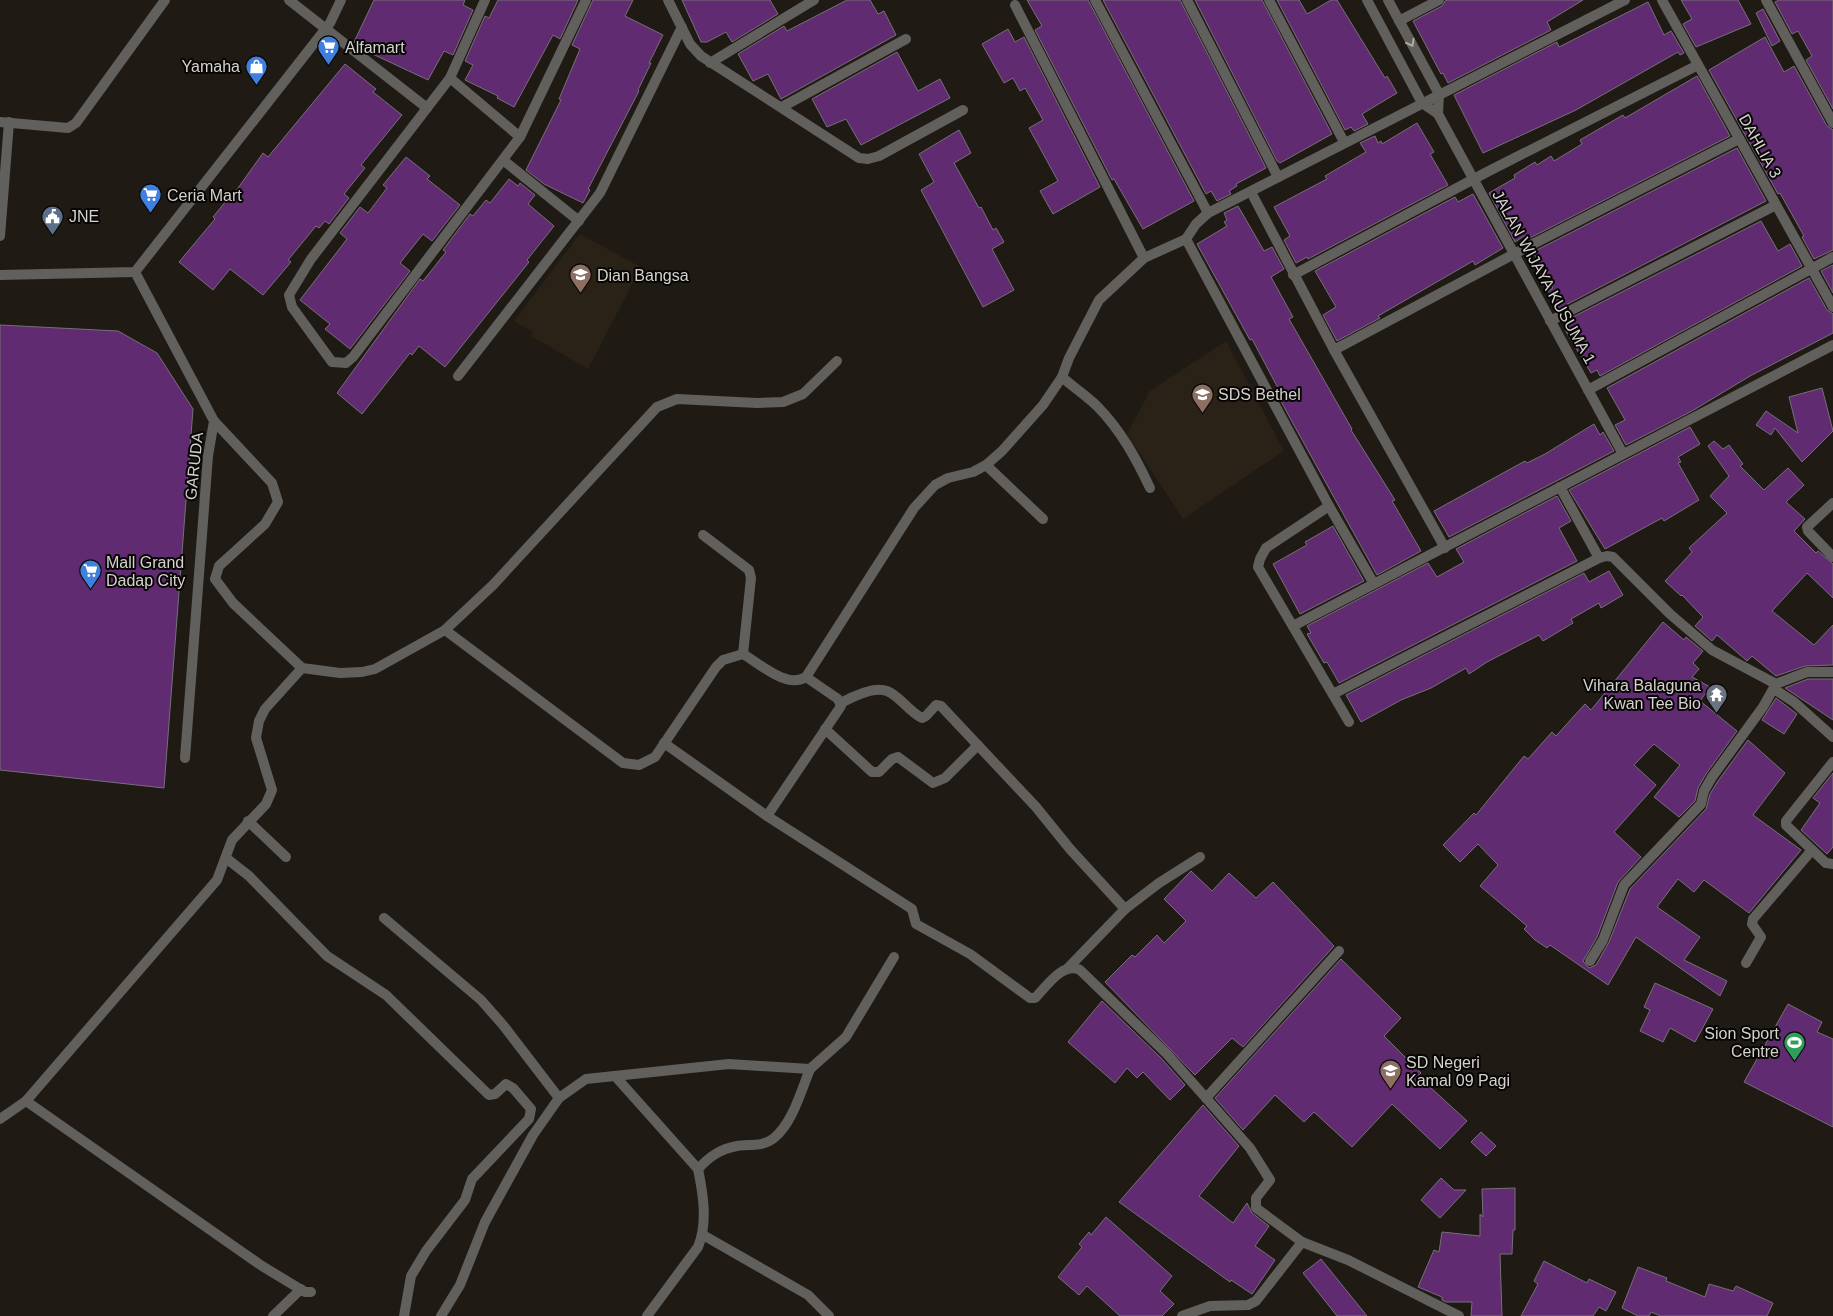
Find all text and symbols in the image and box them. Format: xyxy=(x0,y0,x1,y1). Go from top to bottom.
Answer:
supermarket icon: Alfamart xyxy=(317,35,341,66)
one-way arrow xyxy=(1405,38,1415,47)
place label: Alfamart xyxy=(345,39,405,56)
shop icon: Yamaha xyxy=(244,54,268,85)
place label: Yamaha xyxy=(182,58,240,75)
street label: DAHLIA 3 xyxy=(1736,111,1785,181)
supermarket icon: Ceria Mart xyxy=(139,183,163,214)
place label: Ceria Mart xyxy=(167,187,242,204)
street label: JALAN WIJAYA KUSUMA 1 xyxy=(1489,187,1599,367)
public building icon: JNE xyxy=(41,204,65,235)
place label: JNE xyxy=(69,208,99,225)
school or university icon: Dian Bangsa xyxy=(569,263,593,294)
place label: Dian Bangsa xyxy=(597,267,689,284)
school or university icon: SDS Bethel xyxy=(1190,382,1214,413)
place label: SDS Bethel xyxy=(1218,386,1301,403)
street label: GARUDA xyxy=(182,431,206,501)
place label: Mall Grand Dadap City xyxy=(106,554,185,589)
supermarket icon: Mall Grand Dadap City xyxy=(78,559,102,590)
place label: Vihara Balaguna Kwan Tee Bio xyxy=(1583,677,1701,712)
temple icon: Vihara Balaguna Kwan Tee Bio xyxy=(1705,682,1729,713)
place label: Sion Sport Centre xyxy=(1704,1025,1780,1060)
sports icon: Sion Sport Centre xyxy=(1783,1030,1807,1061)
place label: SD Negeri Kamal 09 Pagi xyxy=(1406,1054,1510,1089)
school or university icon: SD Negeri Kamal 09 Pagi xyxy=(1378,1059,1402,1090)

